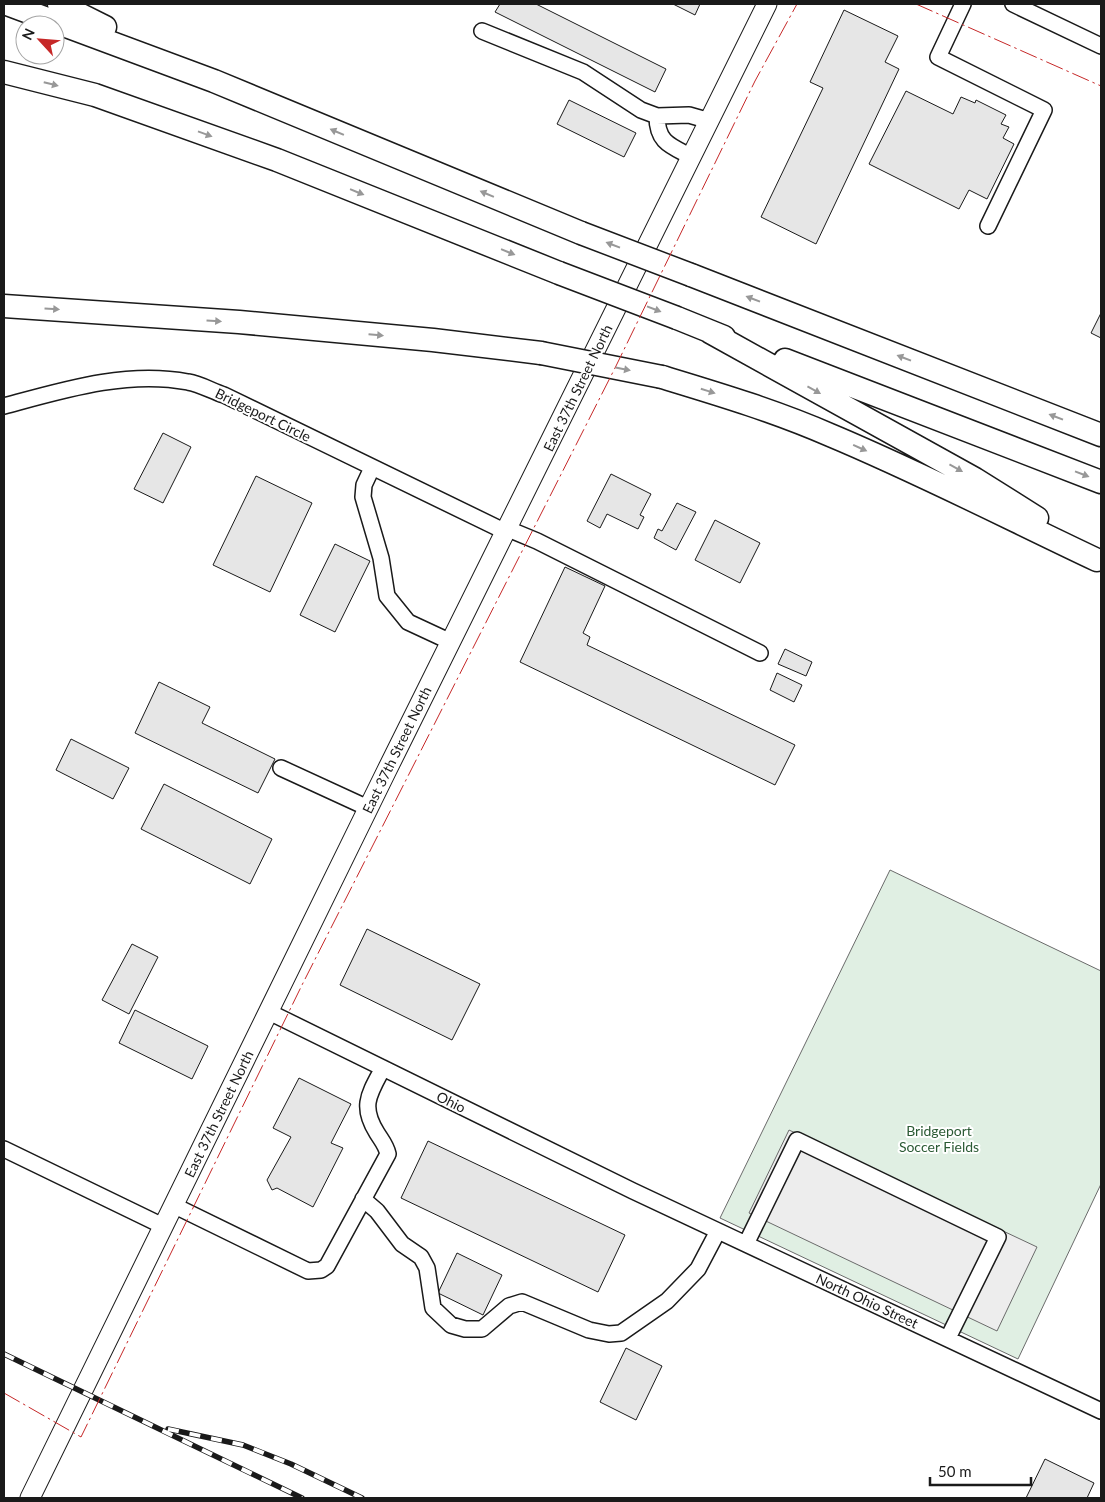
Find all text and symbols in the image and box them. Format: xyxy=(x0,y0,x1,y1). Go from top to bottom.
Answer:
north arrow xyxy=(15,15,65,65)
text: N xyxy=(18,26,38,43)
one-way arrow xyxy=(44,80,59,88)
one-way arrow xyxy=(330,127,344,135)
one-way arrow xyxy=(198,131,213,138)
one-way arrow xyxy=(350,188,365,196)
one-way arrow xyxy=(479,190,494,198)
one-way arrow xyxy=(605,241,620,249)
one-way arrow xyxy=(501,248,516,256)
one-way arrow xyxy=(745,295,760,303)
one-way arrow xyxy=(45,305,61,313)
one-way arrow xyxy=(647,305,662,313)
one-way arrow xyxy=(207,317,223,325)
street label: East 37th Street North xyxy=(539,322,616,454)
one-way arrow xyxy=(369,331,385,339)
one-way arrow xyxy=(896,354,911,362)
one-way arrow xyxy=(616,366,632,374)
street label: Bridgeport Circle xyxy=(213,384,314,445)
one-way arrow xyxy=(807,385,820,394)
one-way arrow xyxy=(701,388,716,396)
one-way arrow xyxy=(1048,413,1063,421)
one-way arrow xyxy=(853,445,867,453)
one-way arrow xyxy=(948,464,963,472)
one-way arrow xyxy=(1075,470,1090,478)
street label: East 37th Street North xyxy=(358,684,435,816)
street label: East 37th Street North xyxy=(180,1048,257,1180)
street label: Ohio xyxy=(434,1087,469,1116)
park label: Bridgeport Soccer Fields xyxy=(899,1122,979,1155)
street label: North Ohio Street xyxy=(814,1269,921,1332)
scale bar xyxy=(930,1454,1031,1486)
text: 50 m xyxy=(938,1462,972,1480)

